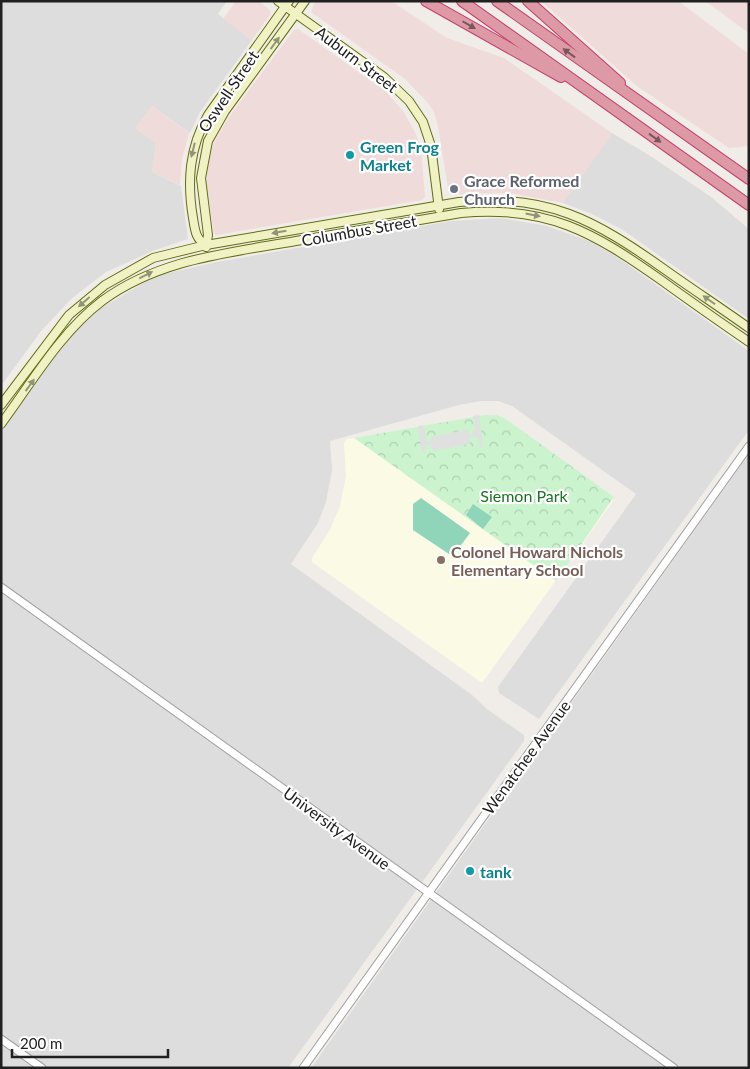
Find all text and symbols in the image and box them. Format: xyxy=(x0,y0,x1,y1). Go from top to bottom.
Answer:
one-way arrow xyxy=(462,21,475,30)
street label: Auburn Street xyxy=(312,22,402,96)
one-way arrow xyxy=(270,36,280,50)
street label: Oswell Street xyxy=(194,46,262,135)
one-way arrow xyxy=(563,48,576,58)
one-way arrow xyxy=(648,133,662,143)
place label: Green Frog Market xyxy=(360,137,440,174)
one-way arrow xyxy=(189,142,197,157)
marker: Green Frog Market xyxy=(344,149,356,161)
place label: Grace Reformed Church xyxy=(464,171,579,208)
marker: Grace Reformed Church xyxy=(448,183,460,195)
street label: Columbus Street xyxy=(300,210,418,249)
one-way arrow xyxy=(526,212,542,220)
one-way arrow xyxy=(270,229,286,237)
one-way arrow xyxy=(139,271,153,279)
one-way arrow xyxy=(702,295,716,305)
one-way arrow xyxy=(78,296,91,307)
one-way arrow xyxy=(25,378,35,392)
park label: Siemon Park xyxy=(480,486,569,505)
place label: Colonel Howard Nichols Elementary School xyxy=(451,542,623,579)
marker: Colonel Howard Nichols Elementary School xyxy=(435,554,447,566)
street label: Wenatchee Avenue xyxy=(478,696,574,818)
street label: University Avenue xyxy=(280,783,394,873)
place label: tank xyxy=(480,862,512,881)
marker: tank xyxy=(464,865,476,877)
scale bar xyxy=(12,1026,169,1058)
text: 200 m xyxy=(20,1034,62,1052)

